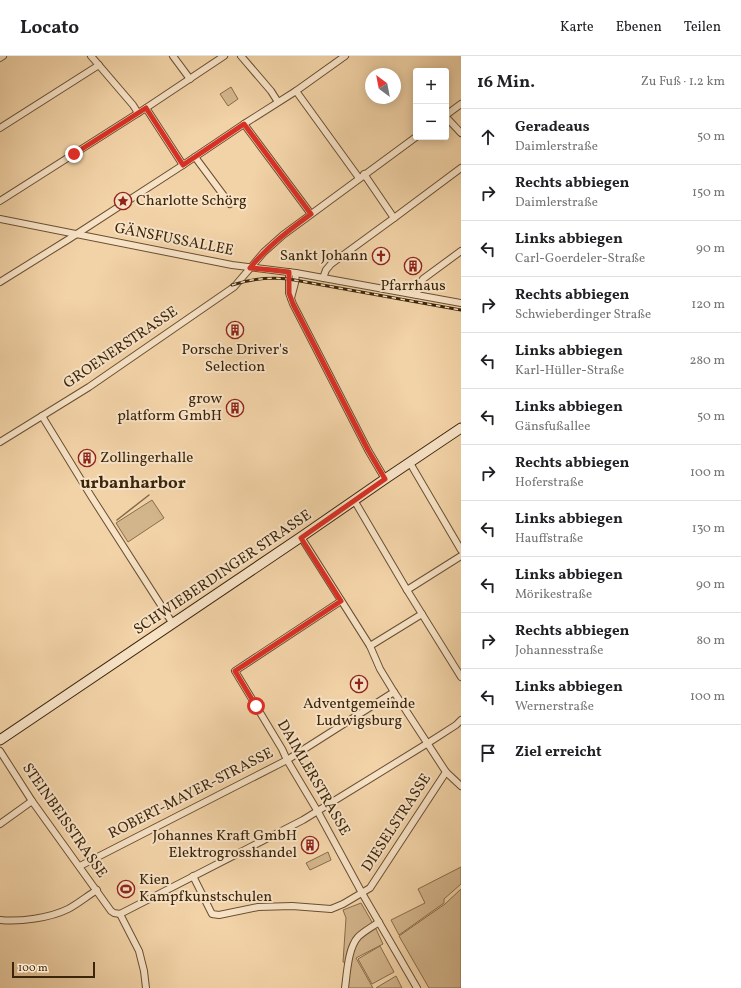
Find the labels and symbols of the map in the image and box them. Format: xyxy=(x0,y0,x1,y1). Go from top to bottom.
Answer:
north arrow xyxy=(365,68,401,104)
route end xyxy=(65,145,83,163)
place icon: Charlotte Schörg xyxy=(113,191,133,211)
place label: Charlotte Schörg xyxy=(136,191,247,212)
street label: GÄNSFUSSALLEE xyxy=(113,218,235,262)
place label: Sankt Johann xyxy=(280,246,368,267)
church icon: Sankt Johann xyxy=(371,246,391,266)
building icon: Pfarrhaus xyxy=(403,256,423,276)
place label: Pfarrhaus xyxy=(380,276,446,297)
street label: GROENERSTRASSE xyxy=(60,302,182,394)
building icon: Porsche Driver's Selection xyxy=(225,320,245,340)
place label: Porsche Driver's Selection xyxy=(182,340,288,378)
place label: grow platform GmbH xyxy=(117,389,222,427)
building icon: grow platform GmbH xyxy=(225,398,245,418)
building icon: Zollingerhalle xyxy=(77,448,97,468)
place label: Zollingerhalle xyxy=(100,448,193,469)
district label: urbanharbor xyxy=(80,472,186,495)
street label: SCHWIEBERDINGER STRASSE xyxy=(130,505,316,641)
church icon: Adventgemeinde Ludwigsburg xyxy=(349,674,369,694)
place label: Adventgemeinde Ludwigsburg xyxy=(303,694,415,732)
route start xyxy=(247,697,265,715)
street label: DAIMLERSTRASSE xyxy=(271,716,355,840)
street label: ROBERT-MAYER-STRASSE xyxy=(105,743,277,845)
street label: STEINBEISSTRASSE xyxy=(16,759,112,883)
street label: DIESELSTRASSE xyxy=(357,770,437,876)
place label: Johannes Kraft GmbH Elektrogrosshandel xyxy=(152,826,297,864)
building icon: Johannes Kraft GmbH Elektrogrosshandel xyxy=(300,835,320,855)
place label: Kien Kampfkunstschulen xyxy=(139,870,272,908)
sports icon: Kien Kampfkunstschulen xyxy=(116,879,136,899)
scale bar xyxy=(12,960,95,979)

